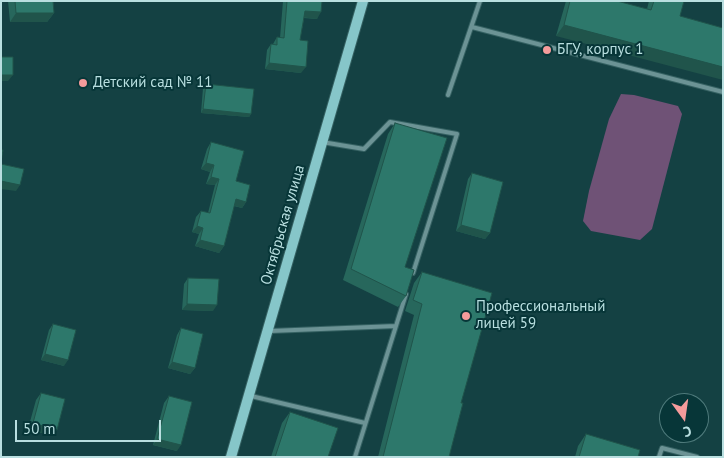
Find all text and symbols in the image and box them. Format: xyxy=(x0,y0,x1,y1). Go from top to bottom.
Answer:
place label: БГУ, корпус 1 xyxy=(557,41,643,59)
marker: БГУ, корпус 1 xyxy=(541,44,553,56)
place label: Детский сад № 11 xyxy=(93,74,212,92)
marker: Детский сад № 11 xyxy=(77,77,89,89)
street label: Октябрьская улица xyxy=(257,163,309,287)
place label: Профессиональный лицей 59 xyxy=(476,298,605,333)
marker: Профессиональный лицей 59 xyxy=(460,310,472,322)
north arrow xyxy=(659,393,709,443)
scale bar xyxy=(18,410,164,442)
text: 50 m xyxy=(23,419,56,438)
text: С xyxy=(681,422,693,441)

